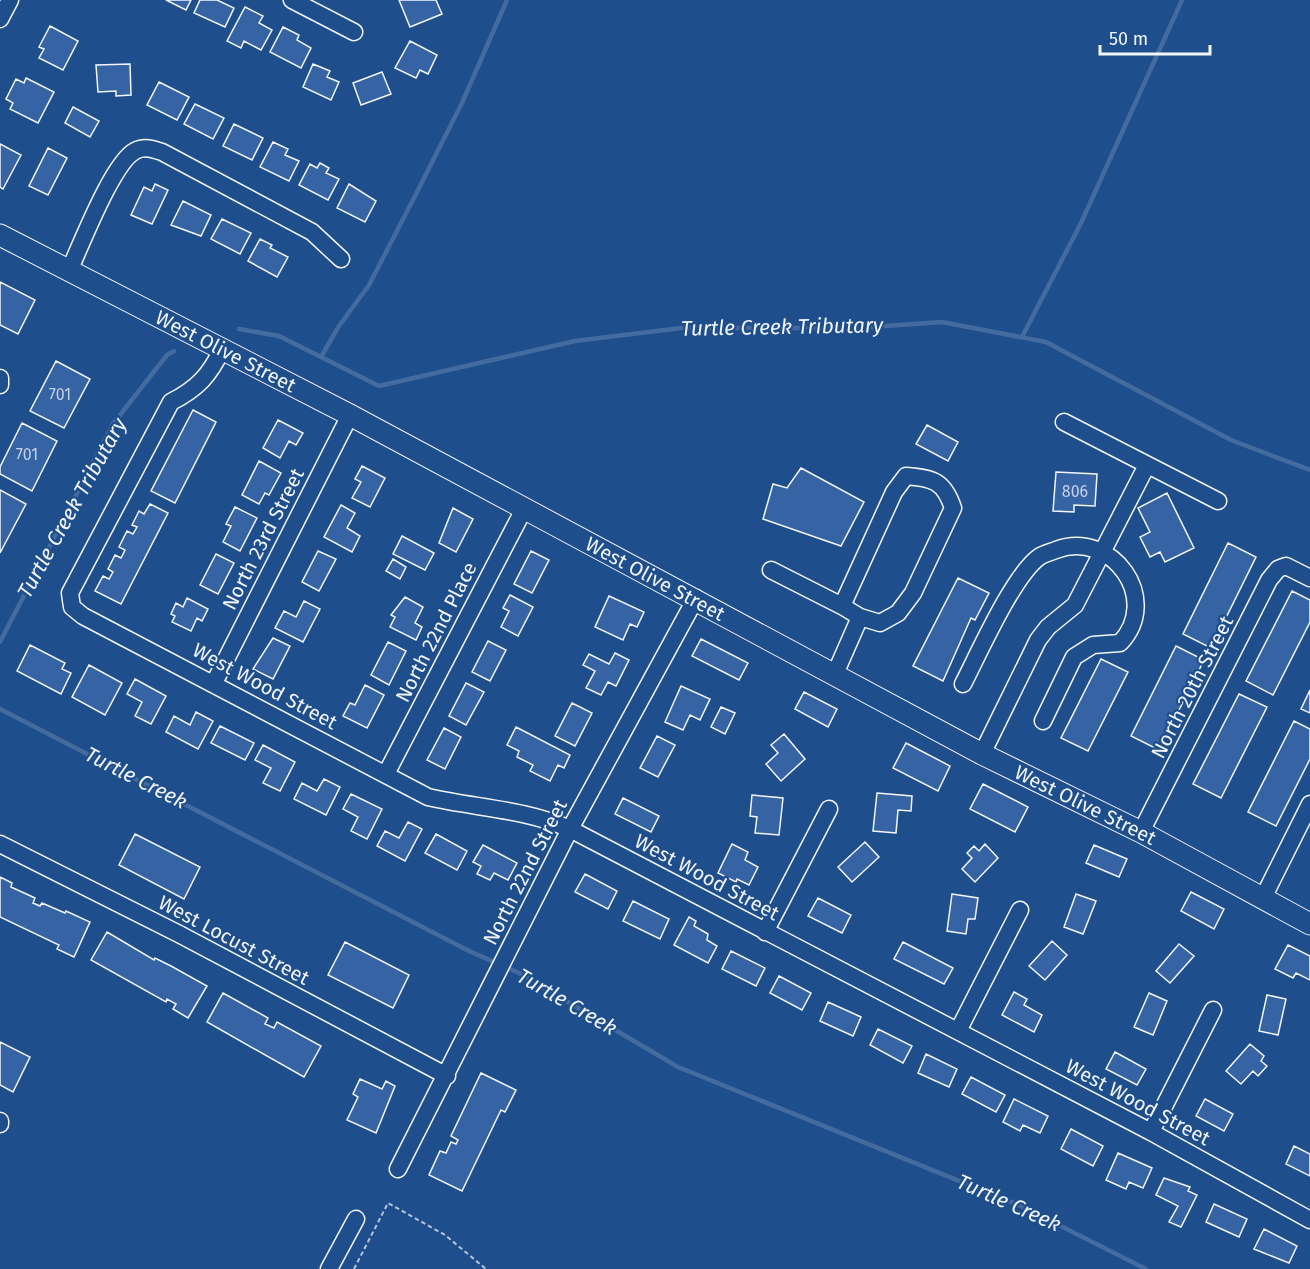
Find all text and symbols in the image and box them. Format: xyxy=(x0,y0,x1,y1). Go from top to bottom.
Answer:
scale bar xyxy=(1100,18,1210,56)
text: 50 m xyxy=(1109,28,1148,50)
street label: West Olive Street xyxy=(152,305,301,398)
water label: Turtle Creek Tributary xyxy=(681,312,884,342)
house number: 701 xyxy=(49,385,71,404)
water label: Turtle Creek Tributary xyxy=(12,413,133,603)
house number: 701 xyxy=(16,445,38,464)
street label: North 23rd Street xyxy=(217,463,309,614)
house number: 806 xyxy=(1062,482,1088,501)
street label: West Olive Street xyxy=(581,532,730,626)
street label: North 22nd Place xyxy=(390,558,482,706)
street label: North 20th Street xyxy=(1146,611,1239,762)
street label: West Wood Street xyxy=(189,638,342,735)
water label: Turtle Creek xyxy=(81,741,191,815)
street label: West Olive Street xyxy=(1011,760,1161,850)
street label: North 22nd Street xyxy=(478,794,572,949)
street label: West Wood Street xyxy=(631,829,784,926)
street label: West Locust Street xyxy=(154,890,314,990)
water label: Turtle Creek xyxy=(512,963,622,1041)
street label: West Wood Street xyxy=(1062,1054,1215,1151)
water label: Turtle Creek xyxy=(953,1168,1065,1238)

